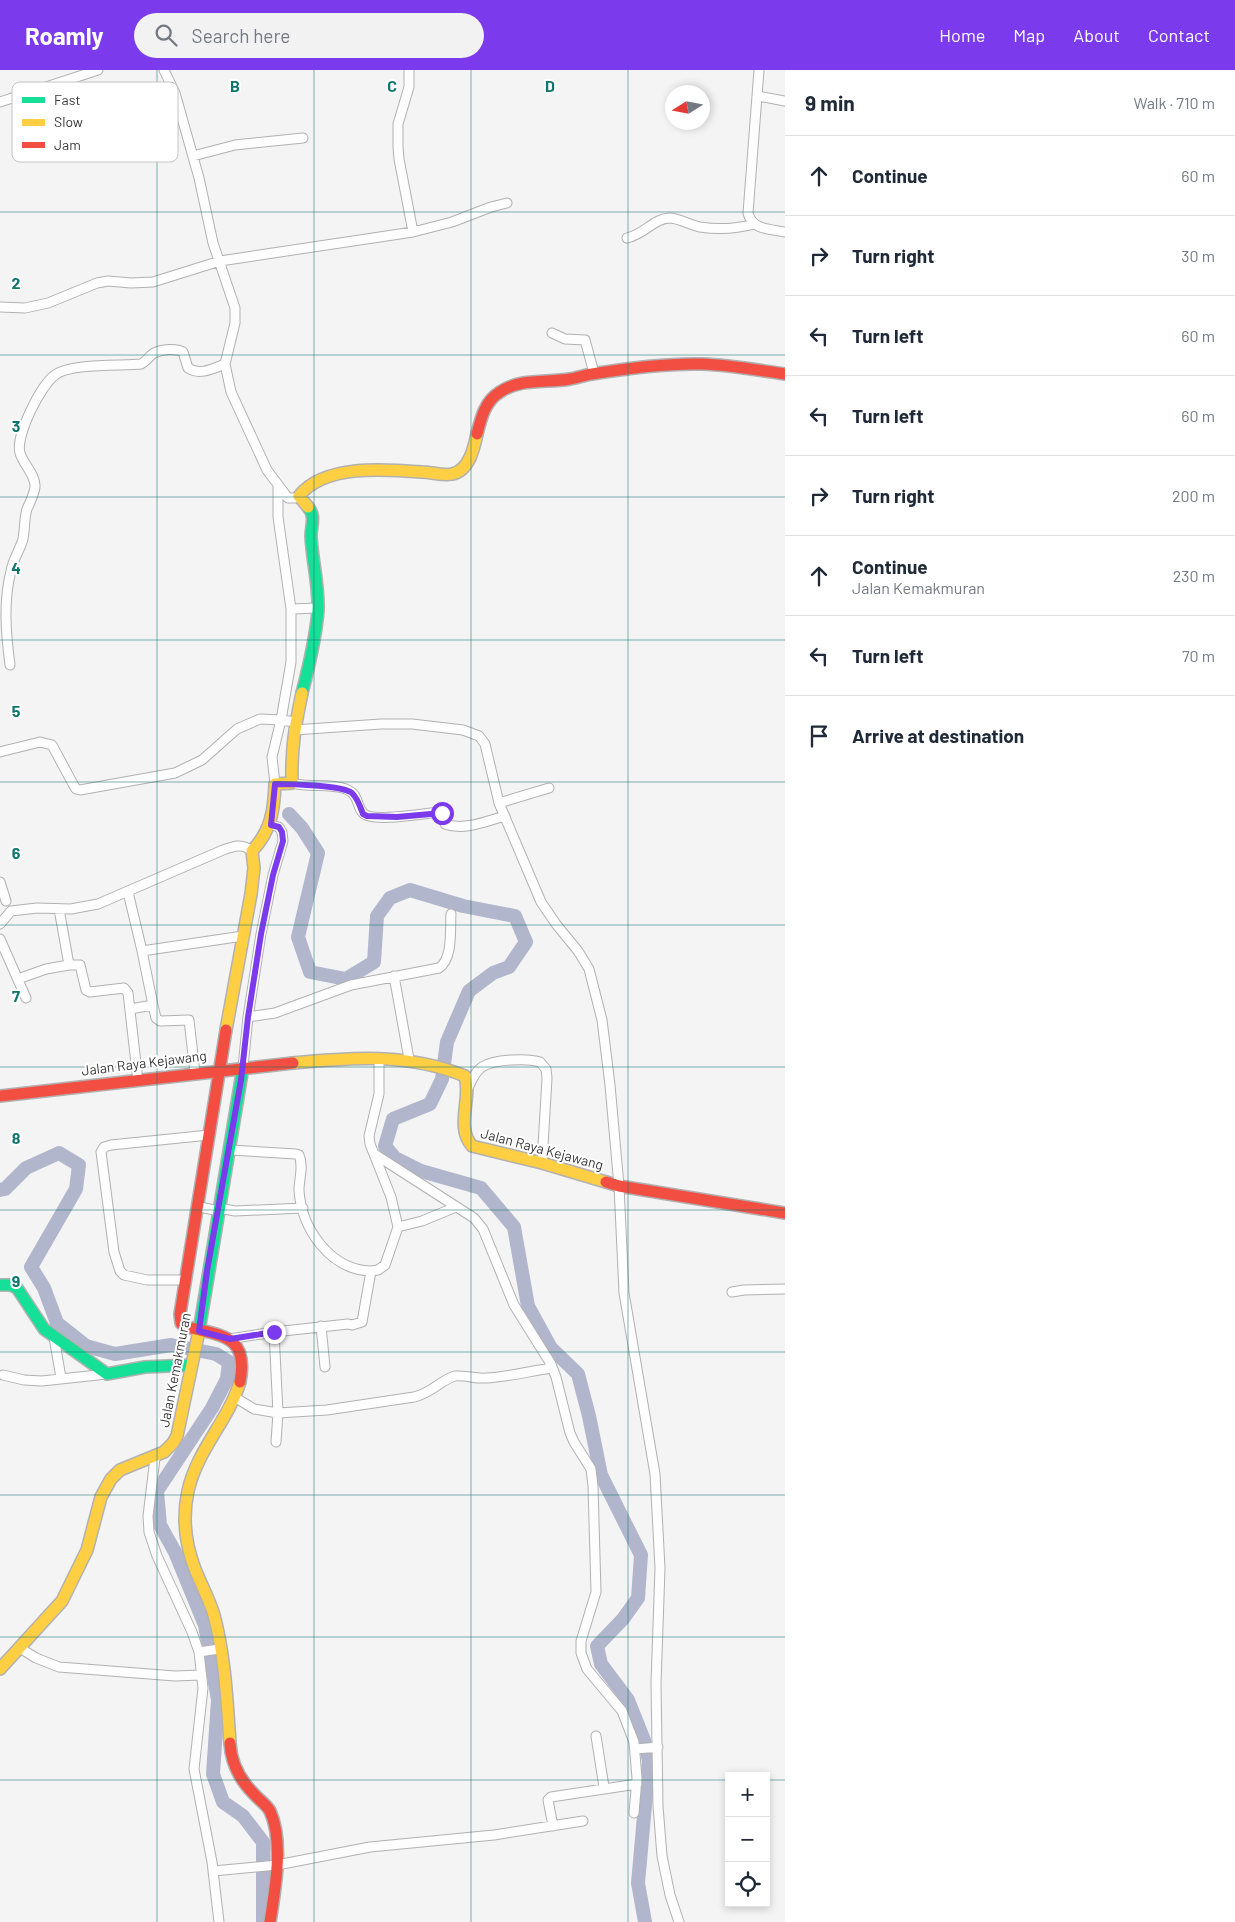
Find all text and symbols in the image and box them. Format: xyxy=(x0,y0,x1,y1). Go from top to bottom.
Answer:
search box xyxy=(134,13,484,58)
text: Roamly xyxy=(25,21,104,50)
icon: search xyxy=(152,21,180,49)
text: Search here xyxy=(192,24,290,47)
text: Home xyxy=(939,24,985,46)
text: Map xyxy=(1013,24,1045,46)
text: About xyxy=(1073,24,1120,46)
text: Contact xyxy=(1148,24,1210,46)
text: B xyxy=(230,76,240,95)
text: C xyxy=(387,76,397,95)
text: D xyxy=(545,76,555,95)
legend xyxy=(12,82,178,162)
north arrow xyxy=(665,85,710,130)
text: 9 min xyxy=(805,90,855,115)
text: Fast xyxy=(54,91,80,108)
text: Walk · 710 m xyxy=(1133,93,1215,112)
text: Slow xyxy=(54,113,83,130)
text: Jam xyxy=(54,136,81,153)
icon: ahead xyxy=(805,162,833,190)
text: Continue xyxy=(852,164,928,187)
text: 60 m xyxy=(1181,166,1215,185)
icon: right xyxy=(805,242,833,270)
text: Turn right xyxy=(852,244,934,267)
text: 30 m xyxy=(1181,246,1215,265)
text: 2 xyxy=(12,273,21,292)
icon: left xyxy=(805,322,833,350)
text: Turn left xyxy=(852,324,923,347)
text: 60 m xyxy=(1181,326,1215,345)
icon: left xyxy=(805,402,833,430)
text: Turn left xyxy=(852,404,923,427)
text: 60 m xyxy=(1181,406,1215,425)
text: 3 xyxy=(12,416,20,435)
icon: right xyxy=(805,482,833,510)
text: Turn right xyxy=(852,484,934,507)
text: 200 m xyxy=(1172,486,1215,505)
text: Continue xyxy=(852,555,928,578)
text: 4 xyxy=(11,558,21,577)
icon: ahead xyxy=(805,562,833,590)
text: 230 m xyxy=(1173,566,1215,585)
text: Jalan Kemakmuran xyxy=(852,578,985,597)
icon: left xyxy=(805,642,833,670)
text: Turn left xyxy=(852,644,923,667)
text: 70 m xyxy=(1182,646,1215,665)
text: 5 xyxy=(12,701,21,720)
icon: arrive xyxy=(805,722,833,750)
text: Arrive at destination xyxy=(852,724,1024,747)
route start xyxy=(431,802,454,825)
text: 6 xyxy=(12,843,21,862)
text: 7 xyxy=(12,986,20,1005)
street label: Jalan Raya Kejawang xyxy=(80,1046,208,1079)
street label: Jalan Raya Kejawang xyxy=(479,1124,605,1173)
text: 8 xyxy=(12,1128,21,1147)
text: 9 xyxy=(12,1271,20,1290)
street label: Jalan Kemakmuran xyxy=(155,1311,194,1429)
route end xyxy=(263,1321,286,1344)
map controls xyxy=(725,1772,770,1907)
button: + xyxy=(725,1772,770,1817)
button: − xyxy=(725,1817,770,1862)
button: locate xyxy=(725,1862,770,1907)

